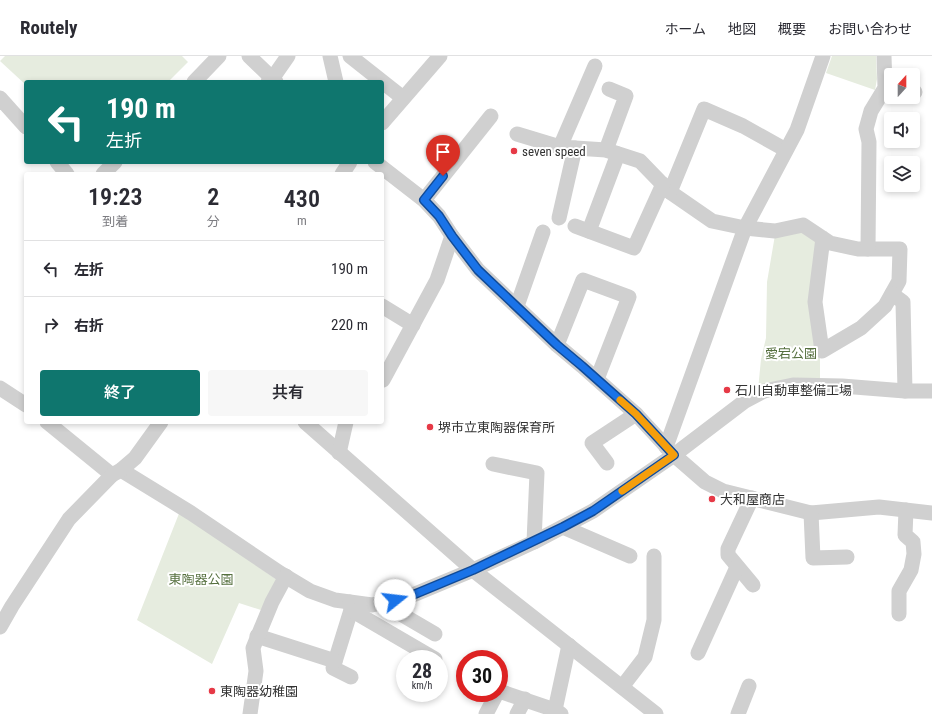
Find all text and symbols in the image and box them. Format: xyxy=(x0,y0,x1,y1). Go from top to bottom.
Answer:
text: Routely xyxy=(20,16,77,39)
text: ホーム xyxy=(664,21,706,37)
text: 地図 xyxy=(728,21,756,37)
text: 概要 xyxy=(778,21,806,37)
text: お問い合わせ xyxy=(828,21,912,37)
north arrow xyxy=(884,68,920,104)
map controls xyxy=(884,68,920,192)
text: 190 m xyxy=(106,92,176,125)
icon: left xyxy=(40,96,92,148)
button: sound xyxy=(884,112,920,148)
text: 左折 xyxy=(106,130,142,151)
pin xyxy=(426,135,460,176)
icon: arrive xyxy=(432,141,454,163)
place label: seven speed xyxy=(522,144,586,159)
marker: seven speed xyxy=(509,146,519,156)
button: layers xyxy=(884,156,920,192)
text: 19:23 xyxy=(88,183,143,211)
text: 2 xyxy=(207,183,219,211)
text: 430 xyxy=(284,185,320,213)
text: m xyxy=(297,213,307,228)
text: 到着 xyxy=(102,214,128,229)
text: 分 xyxy=(207,214,220,229)
icon: left xyxy=(40,258,62,280)
text: 190 m xyxy=(331,260,368,278)
text: 左折 xyxy=(74,261,104,279)
icon: right xyxy=(40,314,62,336)
text: 220 m xyxy=(331,316,368,334)
text: 右折 xyxy=(74,317,104,335)
park label: 愛宕公園 xyxy=(765,346,817,361)
button: 終了 xyxy=(40,370,200,416)
button: 共有 xyxy=(208,370,368,416)
place label: 石川自動車整備工場 xyxy=(735,383,852,398)
marker: 石川自動車整備工場 xyxy=(722,385,732,395)
place label: 堺市立東陶器保育所 xyxy=(438,420,555,435)
marker: 堺市立東陶器保育所 xyxy=(425,422,435,432)
place label: 大和屋商店 xyxy=(720,492,785,507)
marker: 大和屋商店 xyxy=(707,494,717,504)
park label: 東陶器公園 xyxy=(168,572,234,587)
position arrow xyxy=(374,579,416,621)
speed limit sign: 30 xyxy=(456,650,508,702)
text: 28 xyxy=(412,659,432,683)
text: km/h xyxy=(412,680,432,691)
place label: 東陶器幼稚園 xyxy=(220,684,298,699)
marker: 東陶器幼稚園 xyxy=(207,686,217,696)

